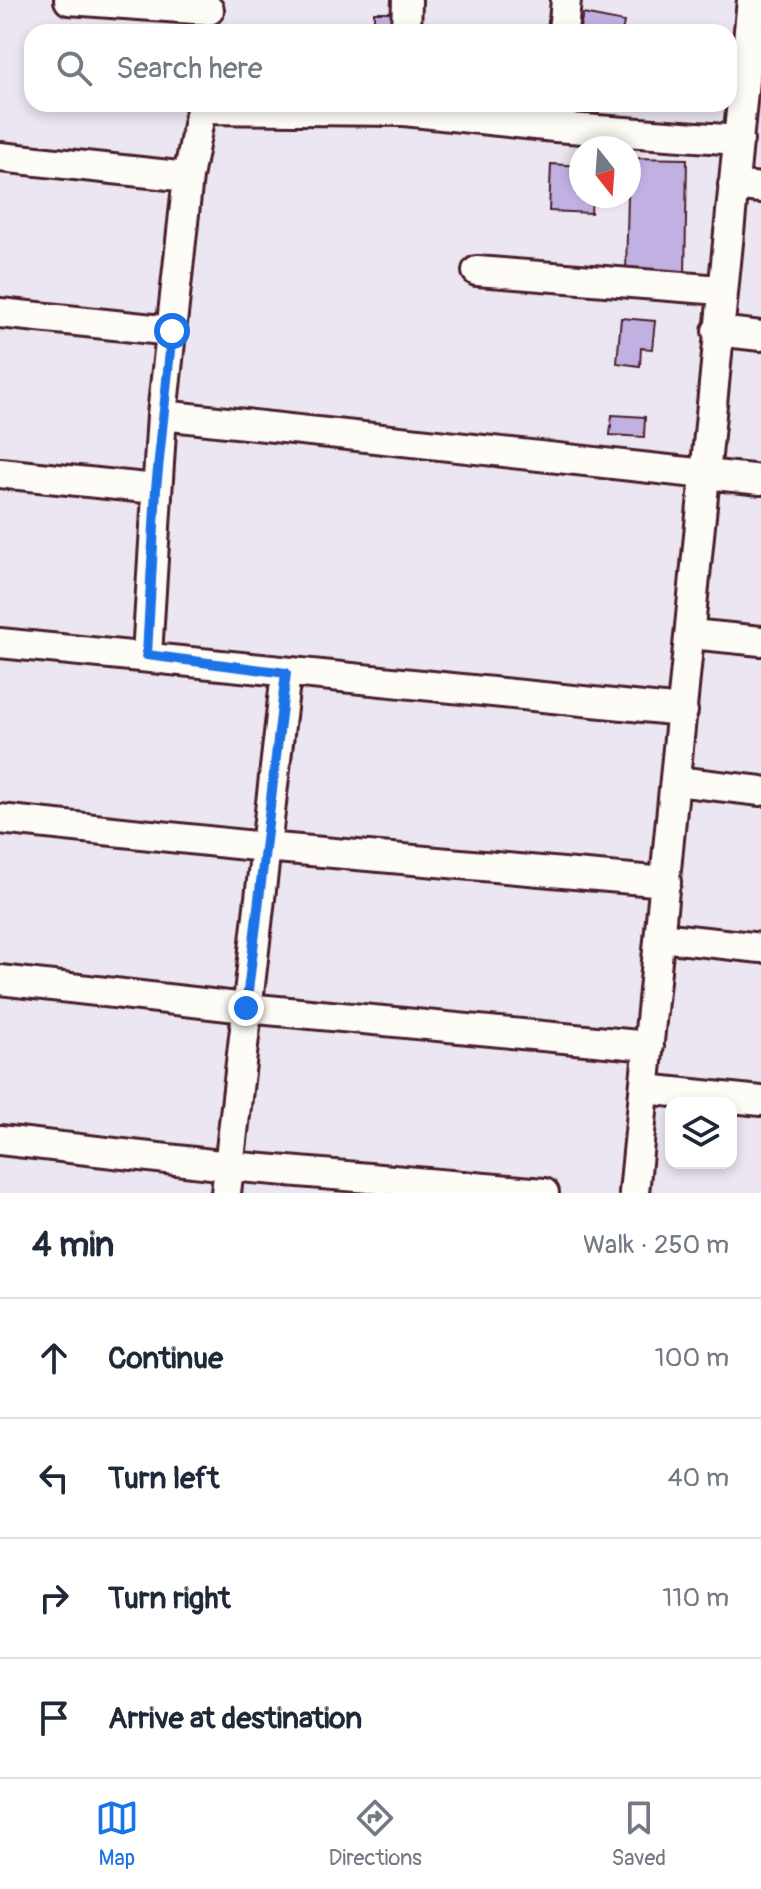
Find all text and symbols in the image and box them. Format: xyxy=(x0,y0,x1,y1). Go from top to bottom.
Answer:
search box xyxy=(24,24,737,112)
icon: search xyxy=(52,46,96,90)
text: Search here xyxy=(116,50,263,87)
north arrow xyxy=(569,136,641,208)
route start xyxy=(154,313,190,349)
route end xyxy=(228,990,264,1026)
map controls xyxy=(665,1097,737,1169)
button: layers xyxy=(665,1097,737,1169)
text: 4 min xyxy=(32,1224,114,1267)
text: Walk · 250 m xyxy=(583,1229,729,1261)
icon: ahead xyxy=(32,1336,76,1380)
text: Continue xyxy=(108,1340,223,1377)
text: 100 m xyxy=(655,1342,729,1374)
icon: left xyxy=(32,1456,76,1500)
text: Turn left xyxy=(108,1460,219,1497)
text: 40 m xyxy=(667,1462,729,1494)
icon: right xyxy=(32,1576,76,1620)
text: Turn right xyxy=(108,1580,231,1617)
text: 110 m xyxy=(662,1582,729,1614)
icon: arrive xyxy=(32,1696,76,1740)
text: Arrive at destination xyxy=(108,1700,362,1737)
tab: Map xyxy=(95,1796,139,1872)
tab: Directions xyxy=(329,1796,422,1872)
tab: Saved xyxy=(612,1796,666,1872)

